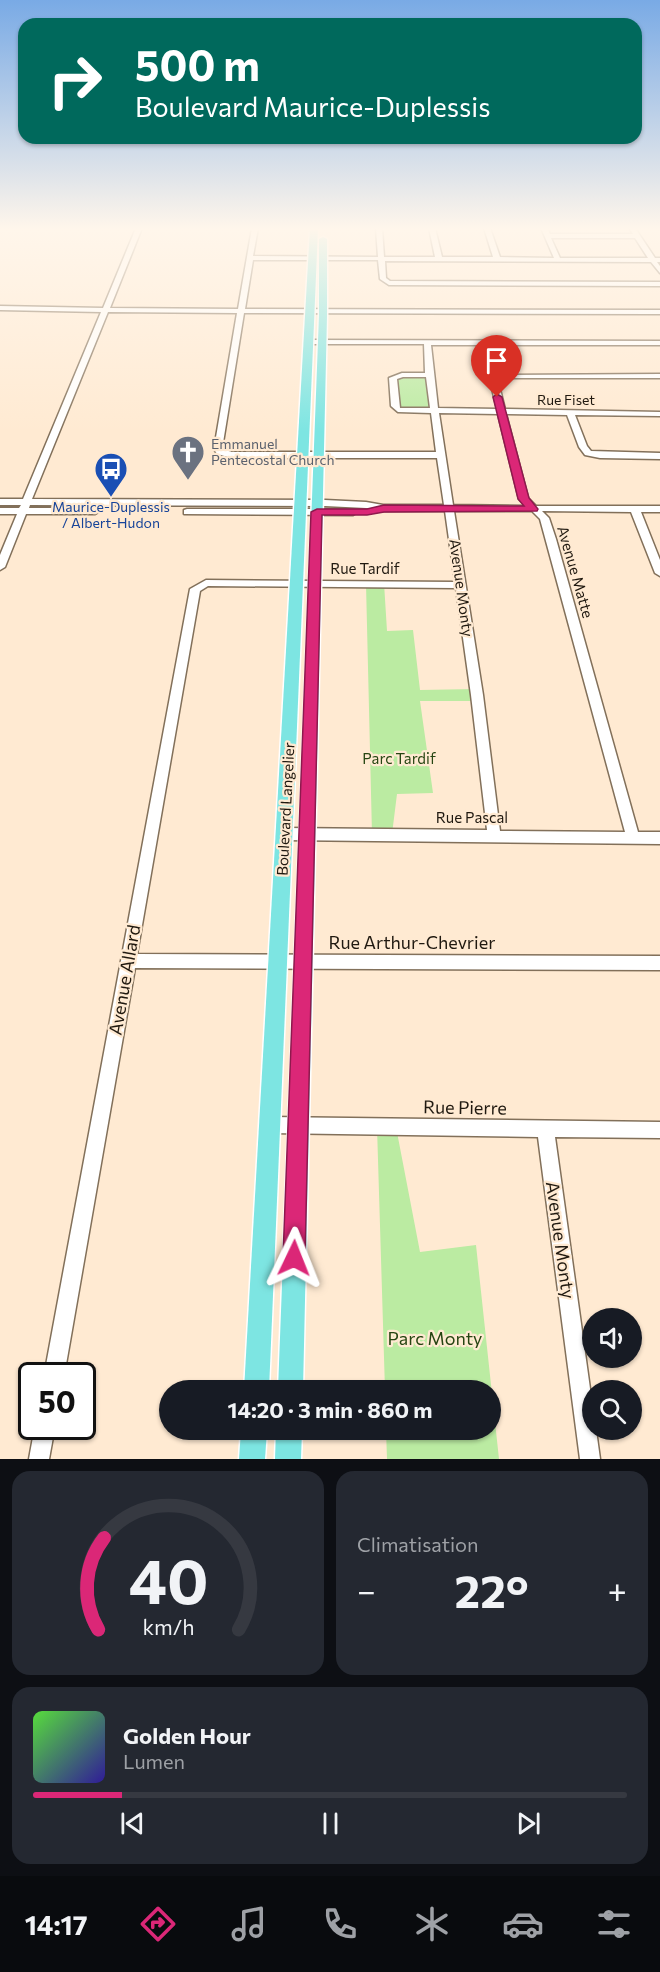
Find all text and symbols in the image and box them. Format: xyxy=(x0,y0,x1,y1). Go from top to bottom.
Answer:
text: 500 m xyxy=(135,38,260,90)
icon: right xyxy=(36,42,114,120)
text: Boulevard Maurice-Duplessis xyxy=(135,90,491,123)
pin xyxy=(471,335,522,397)
icon: arrive xyxy=(480,344,513,377)
street label: Rue Fiset xyxy=(537,391,595,408)
church icon: Emmanuel Pentecostal Church xyxy=(170,434,206,481)
place label: Emmanuel Pentecostal Church xyxy=(211,435,334,468)
bus stop icon: Maurice-Duplessis / Albert-Hudon xyxy=(93,451,129,498)
place label: Maurice-Duplessis / Albert-Hudon xyxy=(52,498,170,531)
street label: Avenue Matte xyxy=(554,524,598,620)
street label: Avenue Monty xyxy=(446,538,478,638)
street label: Rue Tardif xyxy=(330,559,400,577)
street label: Boulevard Langelier xyxy=(273,742,297,876)
park label: Parc Tardif xyxy=(362,749,436,767)
street label: Rue Pascal xyxy=(436,808,508,826)
street label: Avenue Allard xyxy=(103,923,145,1037)
street label: Rue Arthur-Chevrier xyxy=(329,931,495,953)
street label: Rue Pierre xyxy=(423,1095,507,1119)
street label: Avenue Monty xyxy=(542,1180,580,1300)
position arrow xyxy=(262,1226,326,1290)
map controls xyxy=(582,1308,642,1440)
button: sound xyxy=(582,1308,642,1368)
park label: Parc Monty xyxy=(388,1327,482,1349)
speed limit sign: 50 xyxy=(18,1362,96,1440)
button: search xyxy=(582,1380,642,1440)
text: 14:20 · 3 min · 860 m xyxy=(228,1396,432,1423)
text: Climatisation xyxy=(357,1532,478,1556)
text: 40 xyxy=(128,1541,208,1617)
text: 22° xyxy=(455,1562,529,1617)
text: − xyxy=(357,1569,376,1610)
text: + xyxy=(608,1569,627,1610)
text: km/h xyxy=(142,1613,194,1639)
text: Golden Hour xyxy=(123,1722,251,1749)
text: Lumen xyxy=(123,1749,185,1773)
icon: previous xyxy=(116,1807,149,1840)
icon: pause xyxy=(314,1807,347,1840)
icon: next xyxy=(512,1807,545,1840)
icon: directions xyxy=(137,1903,179,1945)
icon: music xyxy=(228,1903,270,1945)
icon: phone xyxy=(319,1903,361,1945)
icon: climate xyxy=(411,1903,453,1945)
icon: car xyxy=(502,1903,544,1945)
icon: filters xyxy=(593,1903,635,1945)
text: 14:17 xyxy=(25,1908,88,1941)

